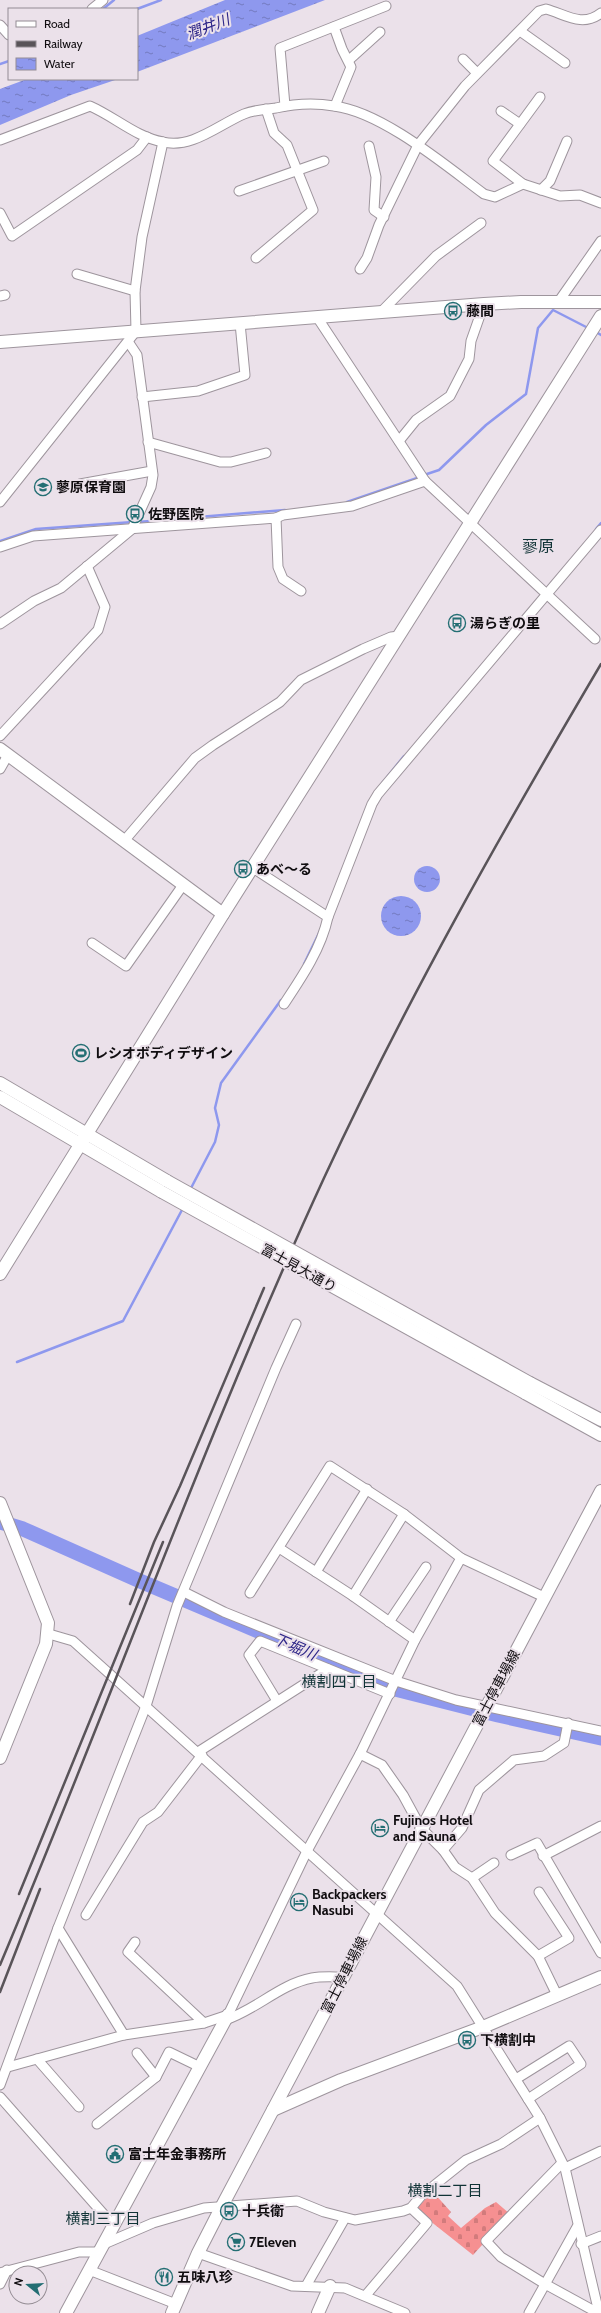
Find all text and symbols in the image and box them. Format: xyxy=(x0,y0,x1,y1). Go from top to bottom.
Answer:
legend xyxy=(8,8,138,80)
water label: 潤井川 xyxy=(184,10,234,43)
text: Road xyxy=(44,16,70,31)
text: Railway xyxy=(44,36,82,51)
text: Water xyxy=(44,56,75,71)
bus stop icon: 藤間 xyxy=(443,301,463,321)
place label: 藤間 xyxy=(466,302,494,320)
school or university icon: 蓼原保育園 xyxy=(33,477,53,497)
place label: 蓼原保育園 xyxy=(56,478,126,496)
bus stop icon: 佐野医院 xyxy=(125,504,145,524)
place label: 佐野医院 xyxy=(148,505,204,523)
district label: 蓼原 xyxy=(522,537,554,556)
bus stop icon: 湯らぎの里 xyxy=(447,613,467,633)
place label: 湯らぎの里 xyxy=(470,614,540,632)
bus stop icon: あべ〜る xyxy=(233,859,253,879)
place label: あべ〜る xyxy=(256,860,312,878)
sports icon: レシオボディデザイン xyxy=(71,1043,91,1063)
place label: レシオボディデザイン xyxy=(94,1044,233,1062)
street label: 富士見大通り xyxy=(258,1240,340,1296)
water label: 下堀川 xyxy=(271,1630,321,1665)
street label: 富士停車場線 xyxy=(468,1647,524,1729)
district label: 横割四丁目 xyxy=(301,1673,377,1691)
place label: Fujinos Hotel and Sauna xyxy=(393,1811,473,1845)
hotel icon: Fujinos Hotel and Sauna xyxy=(370,1818,390,1838)
place label: Backpackers Nasubi xyxy=(312,1885,387,1919)
hotel icon: Backpackers Nasubi xyxy=(289,1892,309,1912)
street label: 富士停車場線 xyxy=(317,1933,371,2017)
bus stop icon: 下横割中 xyxy=(457,2030,477,2050)
place label: 下横割中 xyxy=(480,2031,536,2049)
public building icon: 富士年金事務所 xyxy=(105,2144,125,2164)
place label: 富士年金事務所 xyxy=(128,2145,226,2163)
district label: 横割二丁目 xyxy=(407,2182,483,2200)
bus stop icon: 十兵衛 xyxy=(219,2201,239,2221)
place label: 十兵衛 xyxy=(242,2202,284,2220)
district label: 横割三丁目 xyxy=(65,2210,141,2228)
supermarket icon: 7Eleven xyxy=(226,2232,246,2252)
place label: 7Eleven xyxy=(249,2233,297,2251)
north arrow xyxy=(8,2265,48,2305)
restaurant icon: 五味八珍 xyxy=(154,2267,174,2287)
place label: 五味八珍 xyxy=(177,2268,233,2286)
text: N xyxy=(11,2276,26,2288)

